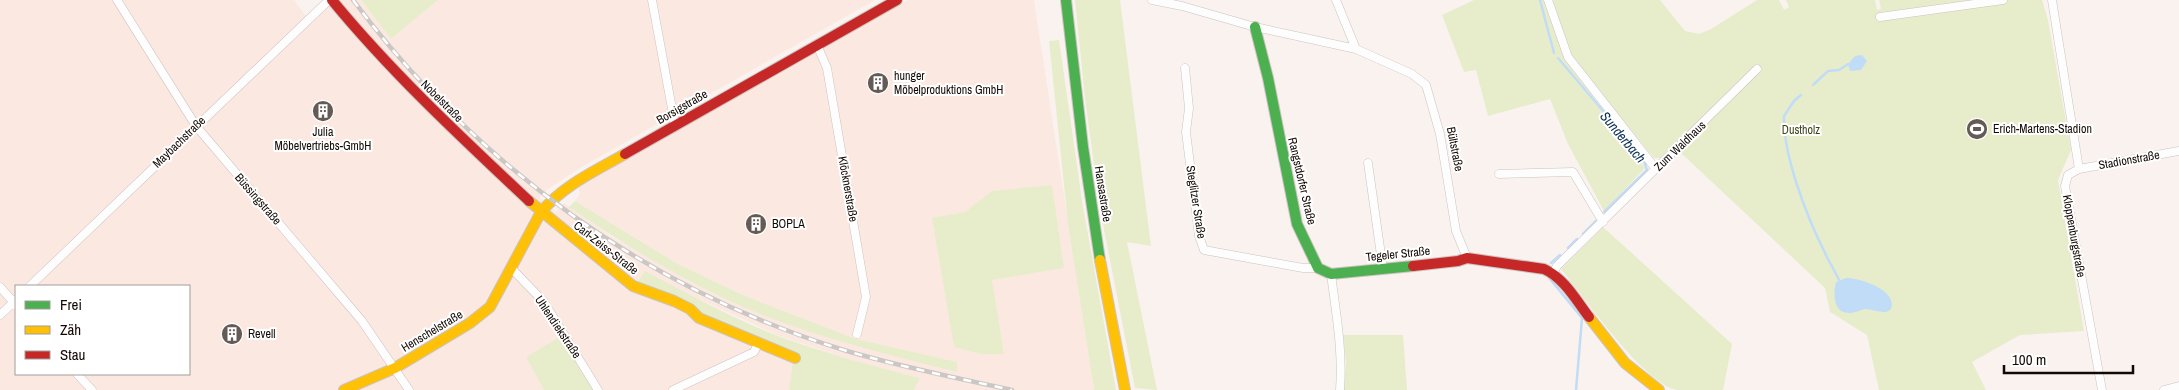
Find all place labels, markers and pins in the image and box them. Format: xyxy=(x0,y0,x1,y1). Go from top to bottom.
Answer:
place label: hunger Möbelproduktions GmbH xyxy=(894,68,1003,98)
building icon: hunger Möbelproduktions GmbH xyxy=(866,71,890,95)
building icon: Julia Möbelvertriebs-GmbH xyxy=(311,99,335,123)
sports icon: Erich-Martens-Stadion xyxy=(1965,117,1989,141)
place label: Erich-Martens-Stadion xyxy=(1993,121,2092,137)
place label: Julia Möbelvertriebs-GmbH xyxy=(275,124,371,154)
building icon: BOPLA xyxy=(744,212,768,236)
place label: BOPLA xyxy=(772,216,805,232)
building icon: Revell xyxy=(220,322,244,346)
place label: Revell xyxy=(248,326,275,342)

